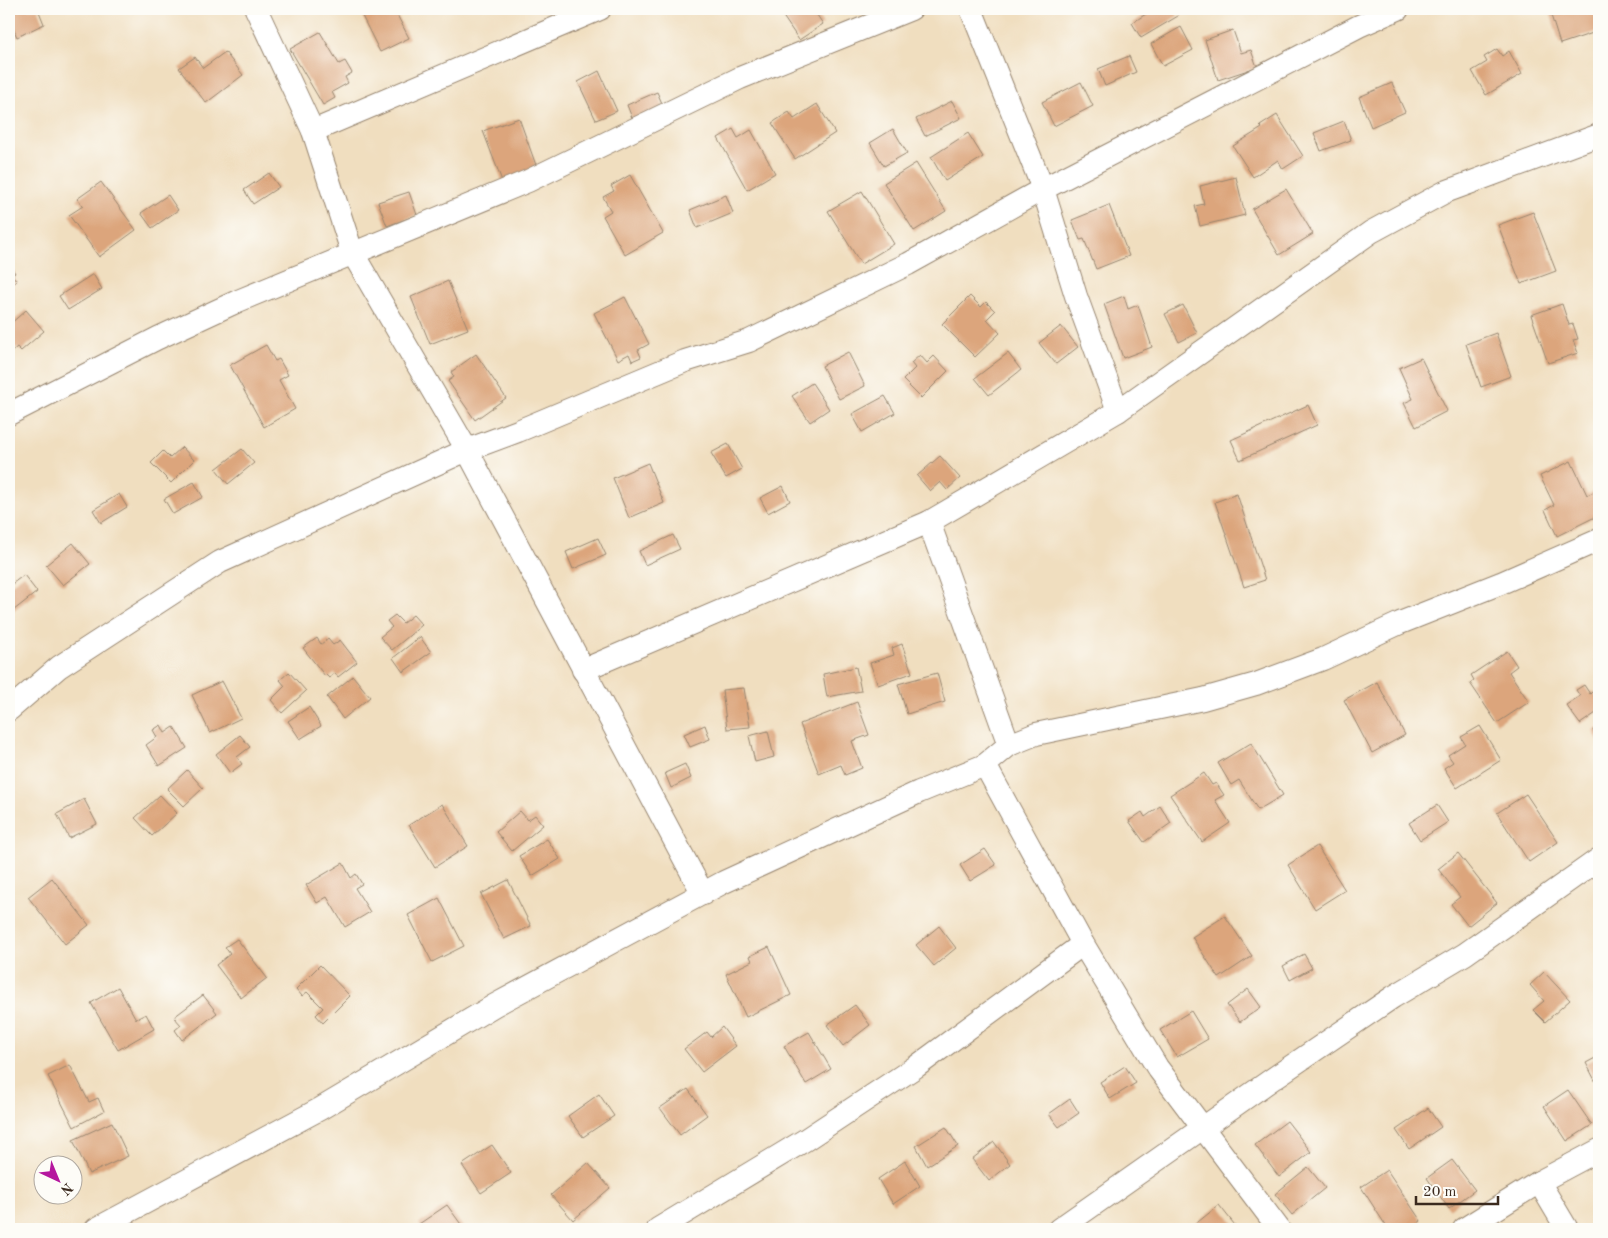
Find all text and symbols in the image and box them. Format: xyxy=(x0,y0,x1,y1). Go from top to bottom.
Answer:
north arrow xyxy=(32,1156,82,1206)
scale bar xyxy=(1416,1173,1498,1205)
text: N xyxy=(57,1180,75,1198)
text: 20 m xyxy=(1423,1185,1457,1200)

